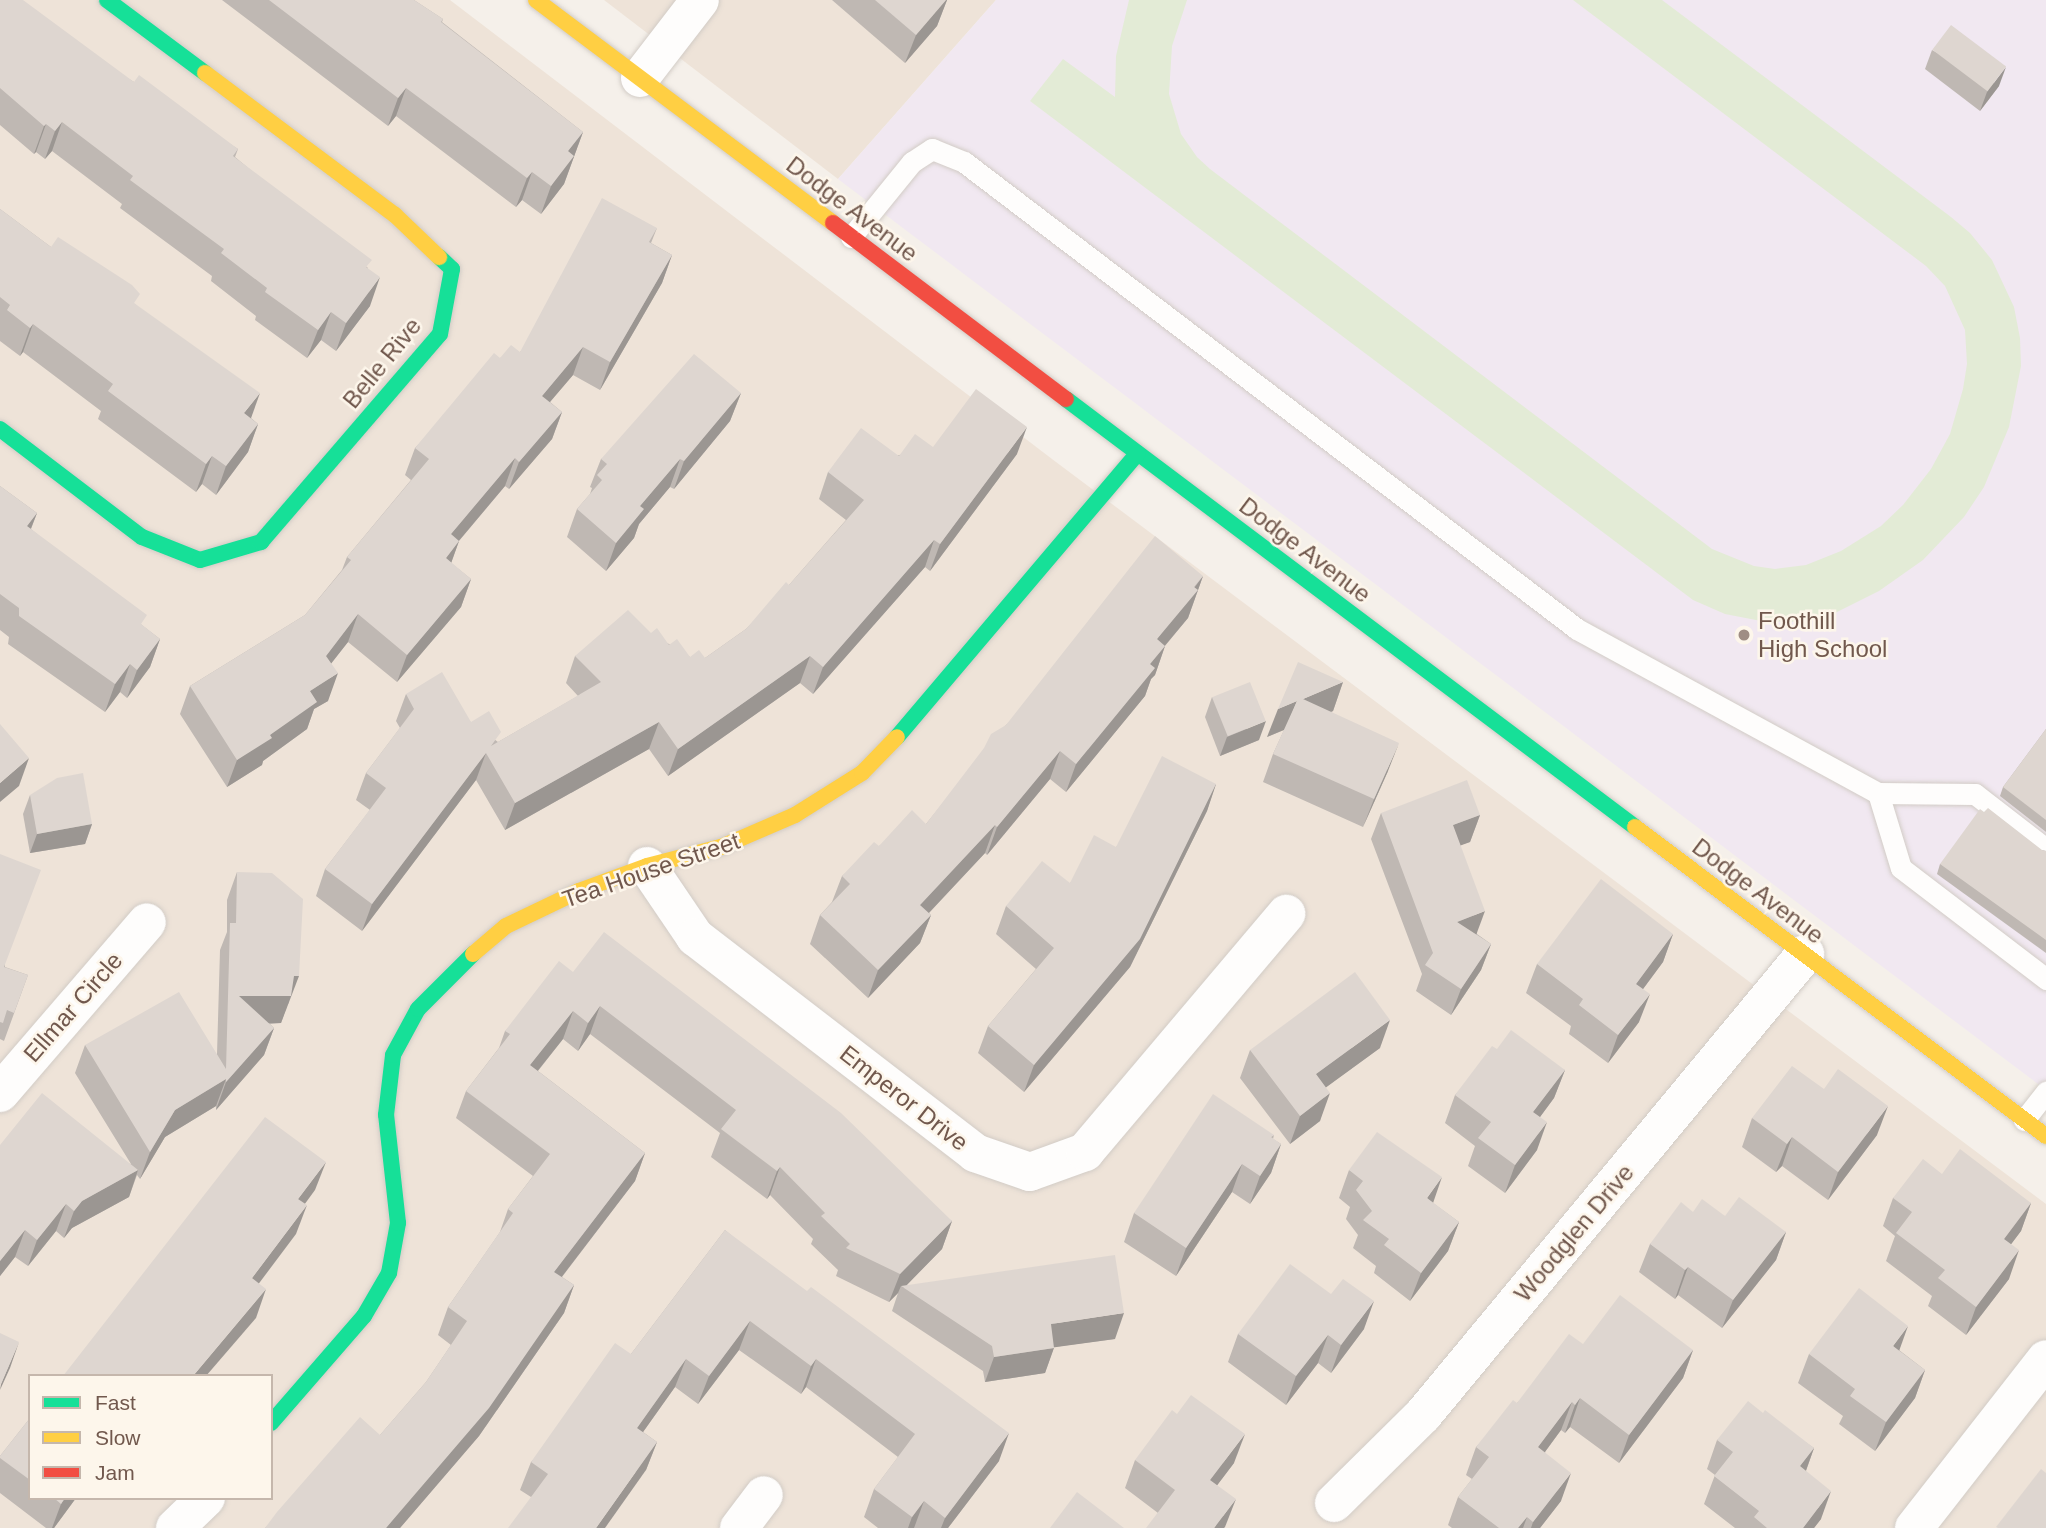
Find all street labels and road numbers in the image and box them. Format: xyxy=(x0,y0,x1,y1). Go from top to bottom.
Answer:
street label: Dodge Avenue xyxy=(780,150,924,268)
street label: Belle Rive xyxy=(337,312,427,414)
street label: Dodge Avenue xyxy=(1233,491,1377,609)
street label: Tea House Street xyxy=(559,826,743,914)
street label: Dodge Avenue xyxy=(1686,832,1830,950)
street label: Ellmar Circle xyxy=(18,946,128,1068)
street label: Emperor Drive xyxy=(834,1039,974,1157)
street label: Woodglen Drive xyxy=(1508,1159,1640,1307)

